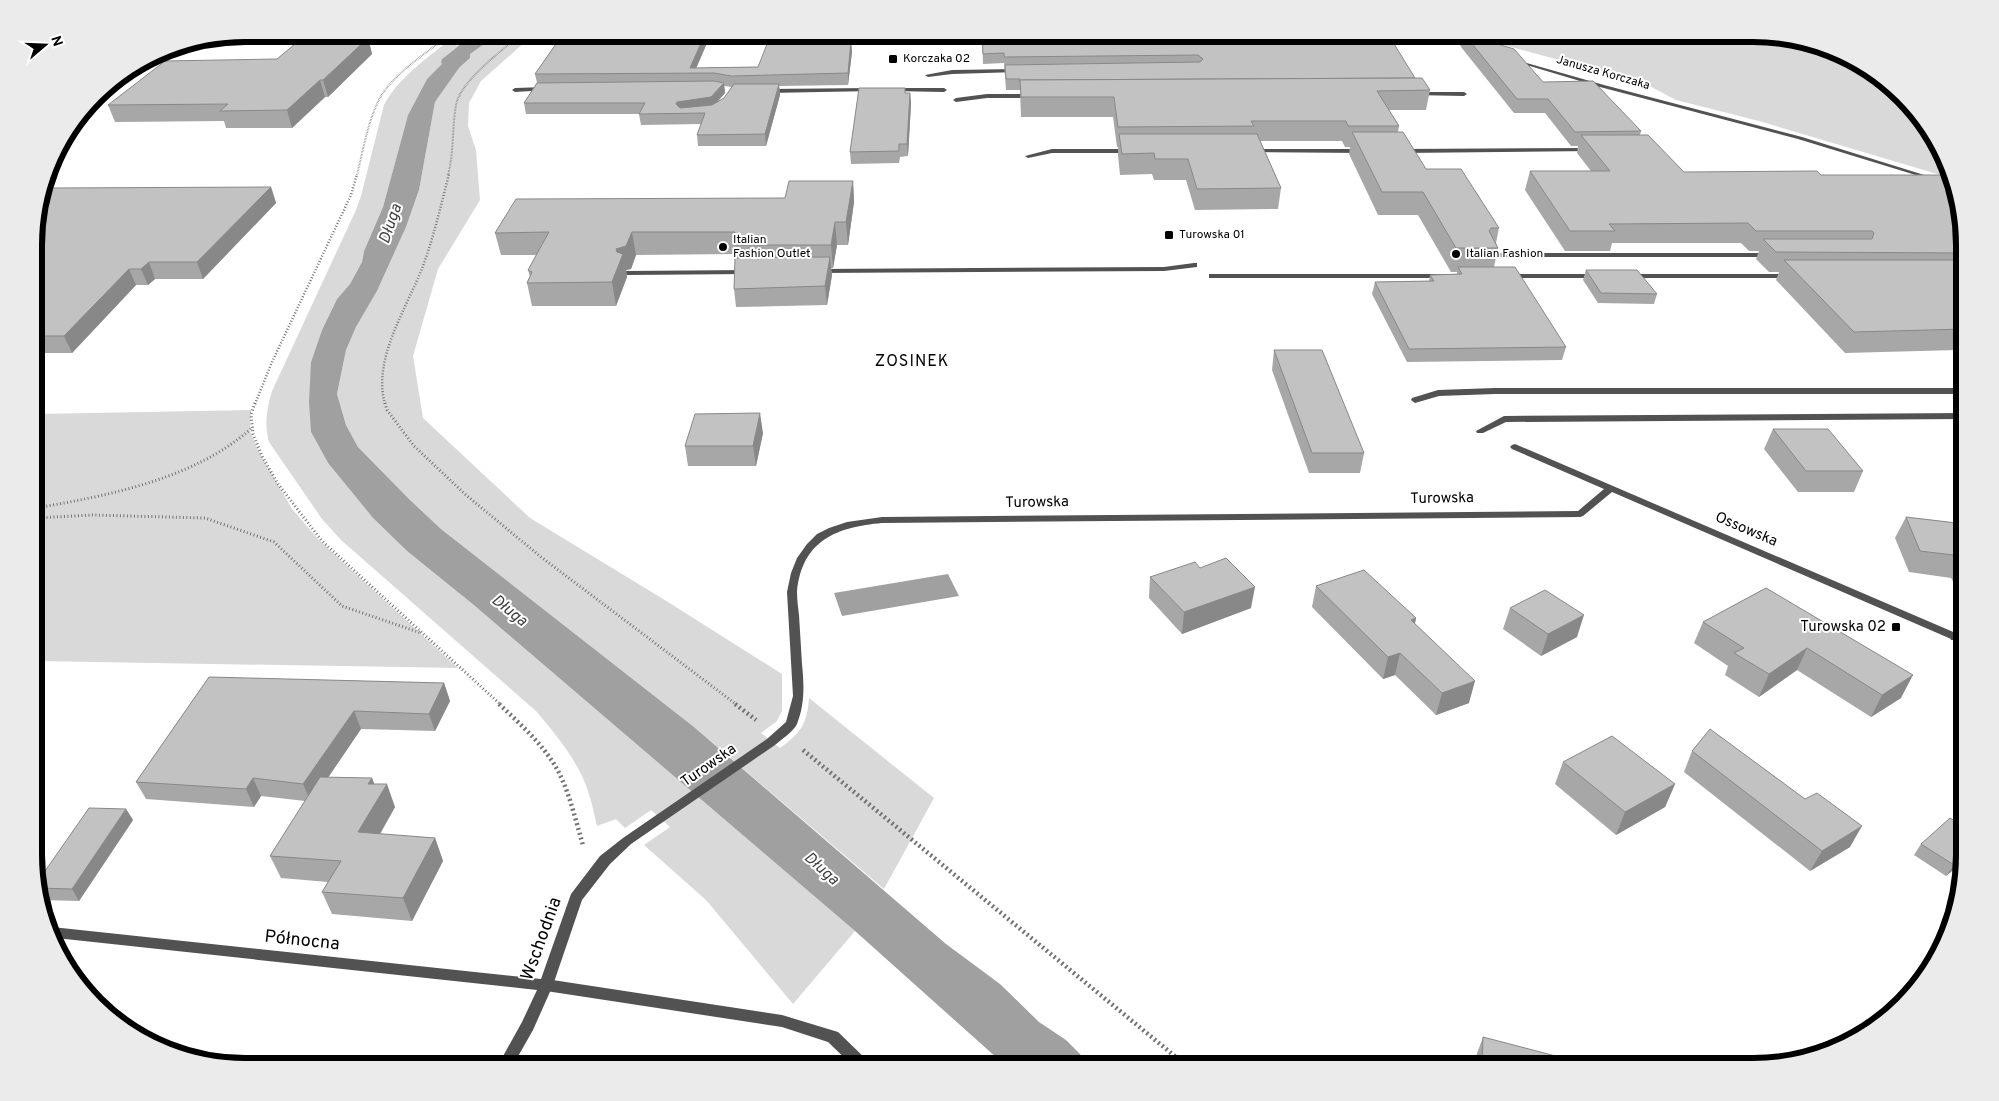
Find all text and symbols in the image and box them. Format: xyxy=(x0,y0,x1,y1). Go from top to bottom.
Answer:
north arrow xyxy=(20,20,70,70)
text: N xyxy=(46,34,66,49)
place label: Korczaka 02 xyxy=(903,51,970,67)
street label: Janusza Korczaka xyxy=(1554,52,1652,94)
marker: Korczaka 02 xyxy=(887,53,899,65)
water label: Długa xyxy=(375,201,407,246)
place label: Turowska 01 xyxy=(1179,227,1245,243)
marker: Turowska 01 xyxy=(1163,229,1175,241)
place label: Italian Fashion Outlet xyxy=(733,232,811,262)
marker: Italian Fashion Outlet xyxy=(717,241,729,253)
place label: Italian Fashion xyxy=(1466,246,1543,262)
marker: Italian Fashion xyxy=(1450,248,1462,260)
district label: ZOSINEK xyxy=(875,352,949,372)
street label: Turowska xyxy=(1410,489,1474,509)
street label: Turowska xyxy=(1005,493,1069,513)
street label: Ossowska xyxy=(1712,508,1780,552)
water label: Długa xyxy=(487,591,532,632)
place label: Turowska 02 xyxy=(1800,618,1886,637)
marker: Turowska 02 xyxy=(1890,621,1902,633)
street label: Turowska xyxy=(678,740,740,792)
water label: Długa xyxy=(799,848,843,890)
street label: Wschodnia xyxy=(516,894,568,984)
street label: Północna xyxy=(263,926,341,956)

